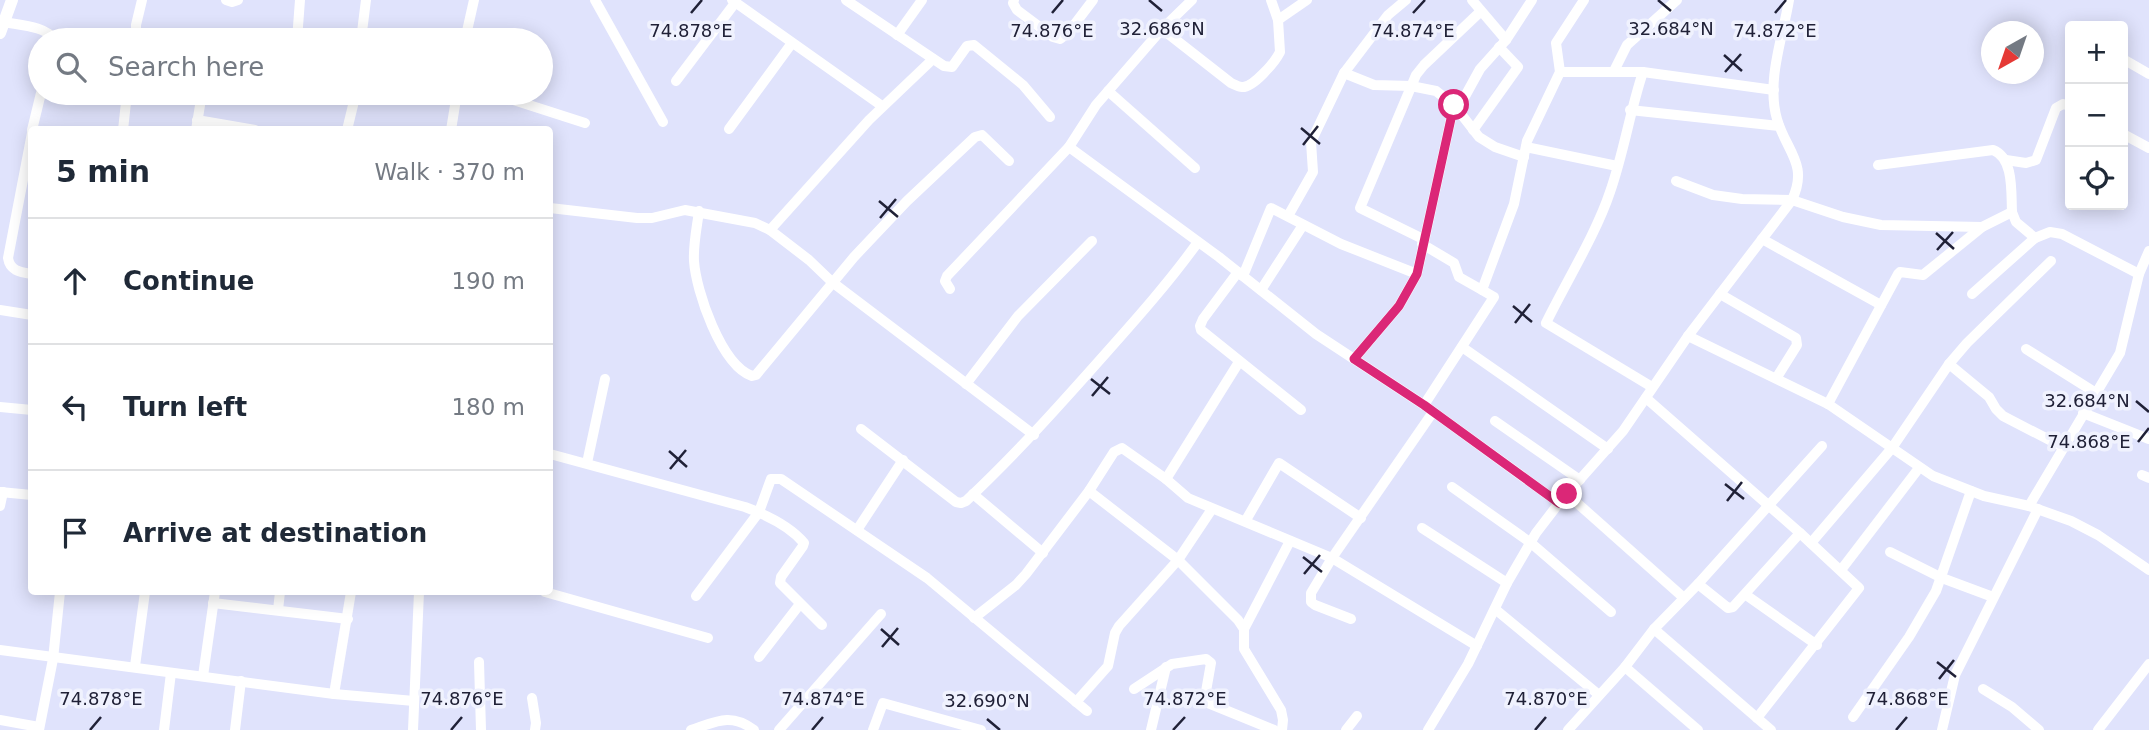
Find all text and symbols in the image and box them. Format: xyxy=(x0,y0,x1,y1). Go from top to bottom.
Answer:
text: 32.686°N xyxy=(1119,18,1205,39)
text: 32.684°N xyxy=(1628,18,1714,39)
text: 74.878°E xyxy=(649,20,733,41)
text: 74.876°E xyxy=(1010,20,1094,41)
text: 74.874°E xyxy=(1371,20,1455,41)
text: 74.872°E xyxy=(1733,20,1817,41)
north arrow xyxy=(1981,21,2044,84)
map controls xyxy=(2065,21,2128,210)
button: + xyxy=(2065,21,2128,84)
search box xyxy=(28,28,553,105)
icon: search xyxy=(52,48,90,86)
text: Search here xyxy=(108,52,264,82)
button: − xyxy=(2065,84,2128,147)
route start xyxy=(1438,89,1469,120)
button: locate xyxy=(2065,147,2128,210)
text: 5 min xyxy=(56,154,150,189)
text: Walk · 370 m xyxy=(374,159,525,185)
icon: ahead xyxy=(56,262,94,300)
text: Continue xyxy=(123,266,254,296)
text: 190 m xyxy=(451,268,525,294)
icon: left xyxy=(56,388,94,426)
text: 32.684°N xyxy=(2044,390,2130,411)
text: Turn left xyxy=(123,392,247,422)
text: 180 m xyxy=(451,394,525,420)
text: 74.868°E xyxy=(2047,431,2131,452)
route end xyxy=(1551,478,1582,509)
icon: arrive xyxy=(56,514,94,552)
text: Arrive at destination xyxy=(123,518,427,548)
text: 74.878°E xyxy=(59,688,143,709)
text: 74.876°E xyxy=(420,688,504,709)
text: 74.874°E xyxy=(781,688,865,709)
text: 74.872°E xyxy=(1143,688,1227,709)
text: 74.870°E xyxy=(1504,688,1588,709)
text: 74.868°E xyxy=(1865,688,1949,709)
text: 32.690°N xyxy=(944,690,1030,711)

